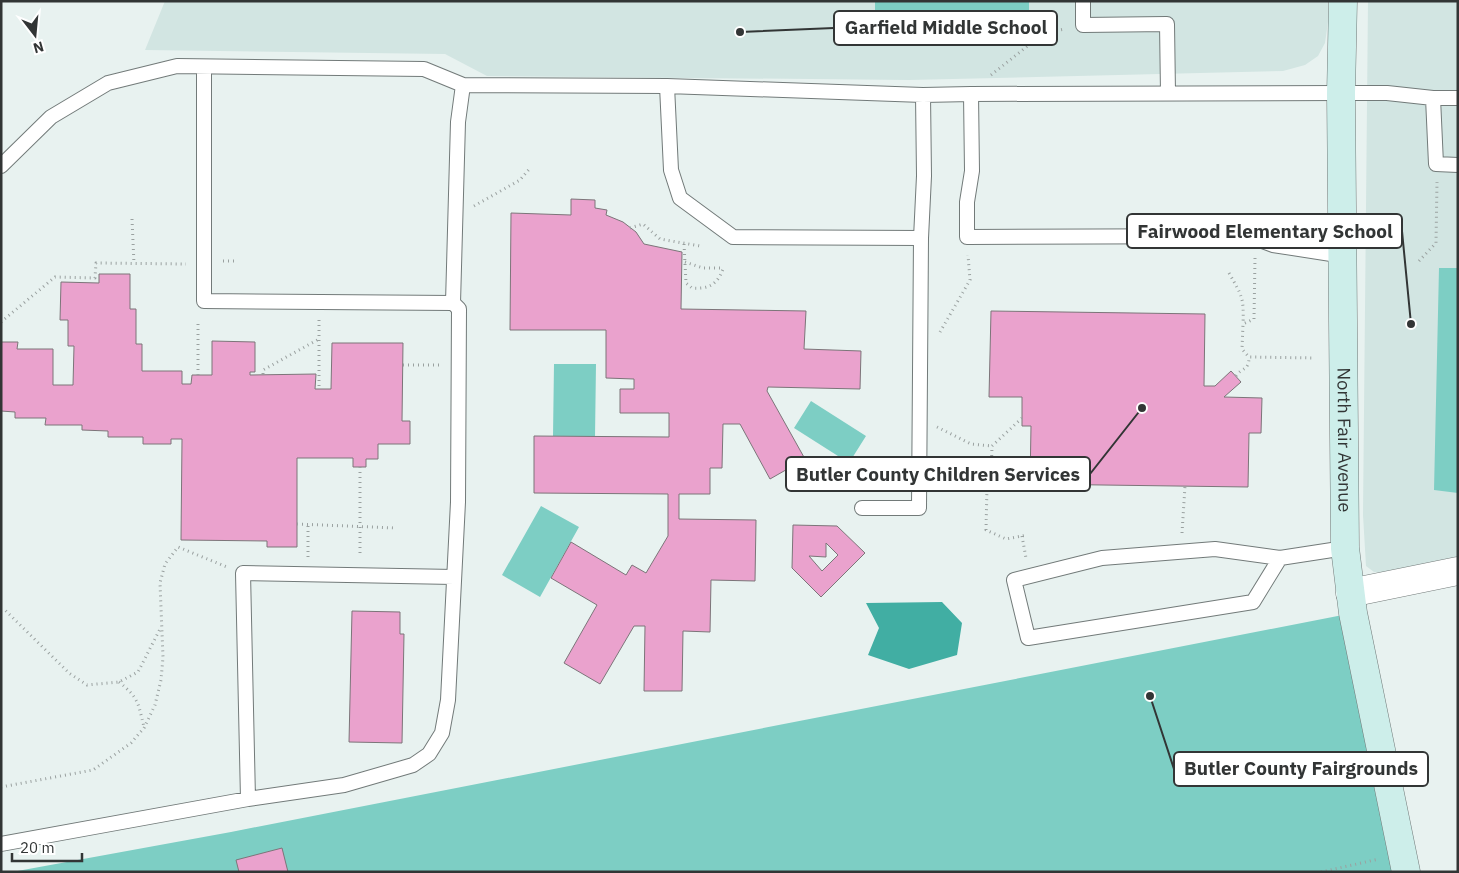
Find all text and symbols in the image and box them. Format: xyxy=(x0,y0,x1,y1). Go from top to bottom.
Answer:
north arrow xyxy=(10,10,60,60)
callout: Garfield Middle School xyxy=(834,11,1057,45)
text: Garfield Middle School xyxy=(845,15,1047,39)
text: N xyxy=(31,37,46,58)
callout: Fairwood Elementary School xyxy=(1127,214,1402,248)
text: Fairwood Elementary School xyxy=(1137,219,1393,243)
street label: North Fair Avenue xyxy=(1332,367,1357,513)
callout: Butler County Children Services xyxy=(786,457,1090,491)
text: Butler County Children Services xyxy=(796,462,1080,486)
callout: Butler County Fairgrounds xyxy=(1174,752,1428,786)
text: Butler County Fairgrounds xyxy=(1184,756,1418,780)
scale bar xyxy=(12,830,82,862)
text: 20 m xyxy=(20,838,55,857)

